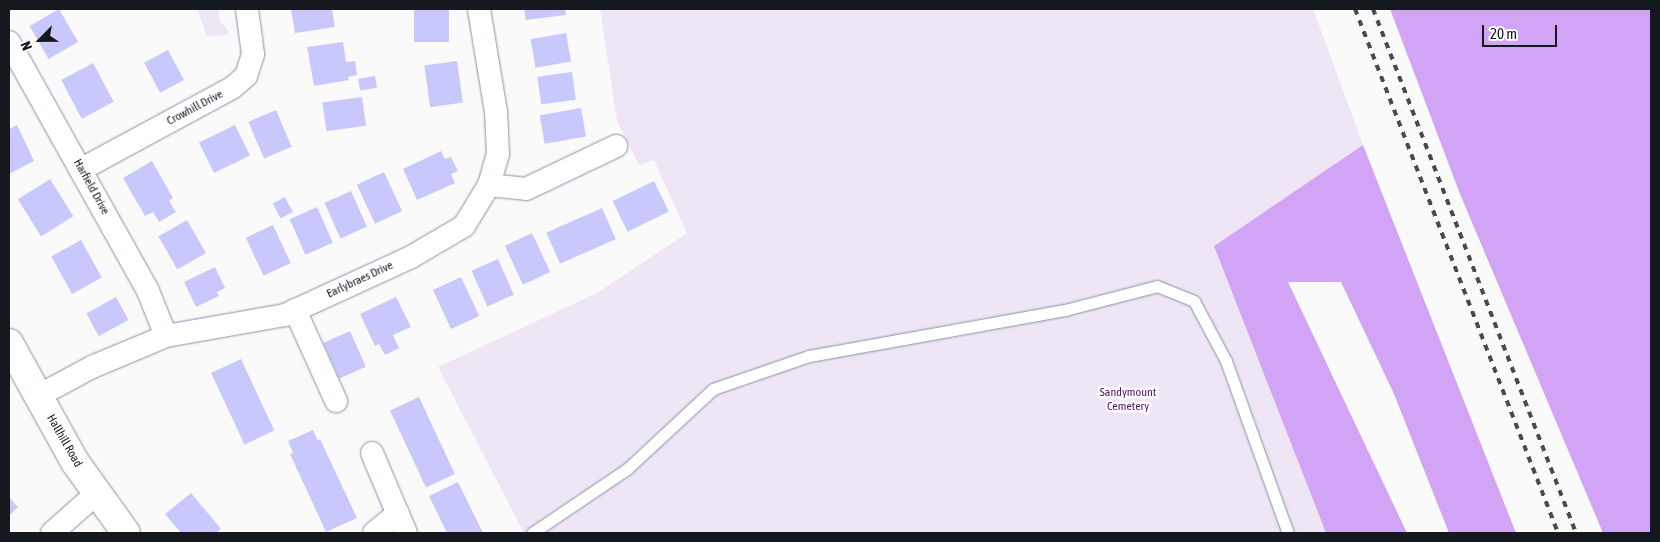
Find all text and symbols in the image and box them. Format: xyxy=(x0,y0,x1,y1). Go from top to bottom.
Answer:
north arrow xyxy=(15,15,65,65)
scale bar xyxy=(1485,15,1560,47)
text: 20 m xyxy=(1490,25,1517,42)
text: N xyxy=(17,39,35,53)
street label: Crowhill Drive xyxy=(164,87,226,129)
street label: Harfield Drive xyxy=(70,157,112,217)
street label: Earlybraes Drive xyxy=(325,258,395,302)
park label: Sandymount Cemetery xyxy=(1100,386,1156,414)
street label: Hallhill Road xyxy=(43,412,85,470)

